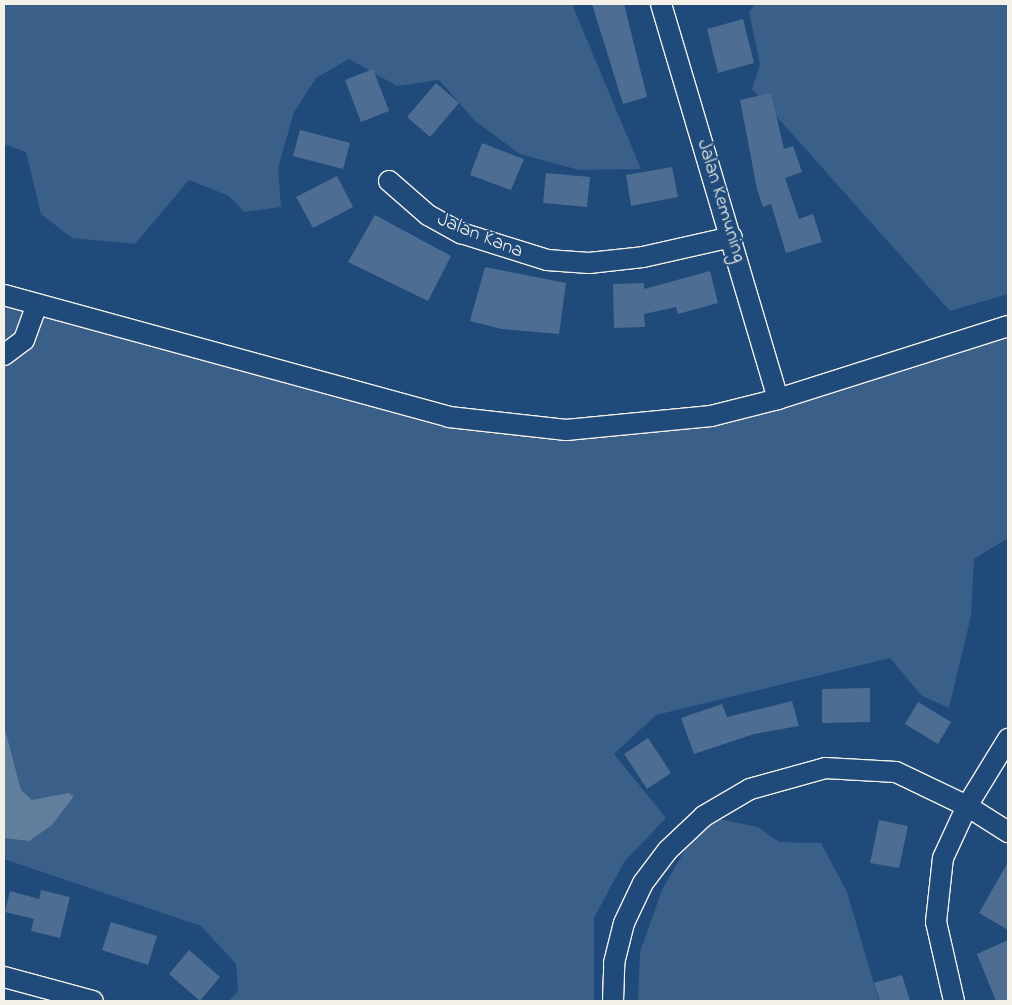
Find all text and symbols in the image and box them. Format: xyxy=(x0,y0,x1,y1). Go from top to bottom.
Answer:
street label: Jalan Kemuning xyxy=(691,137,751,265)
street label: Jalan Kana xyxy=(433,208,527,264)

